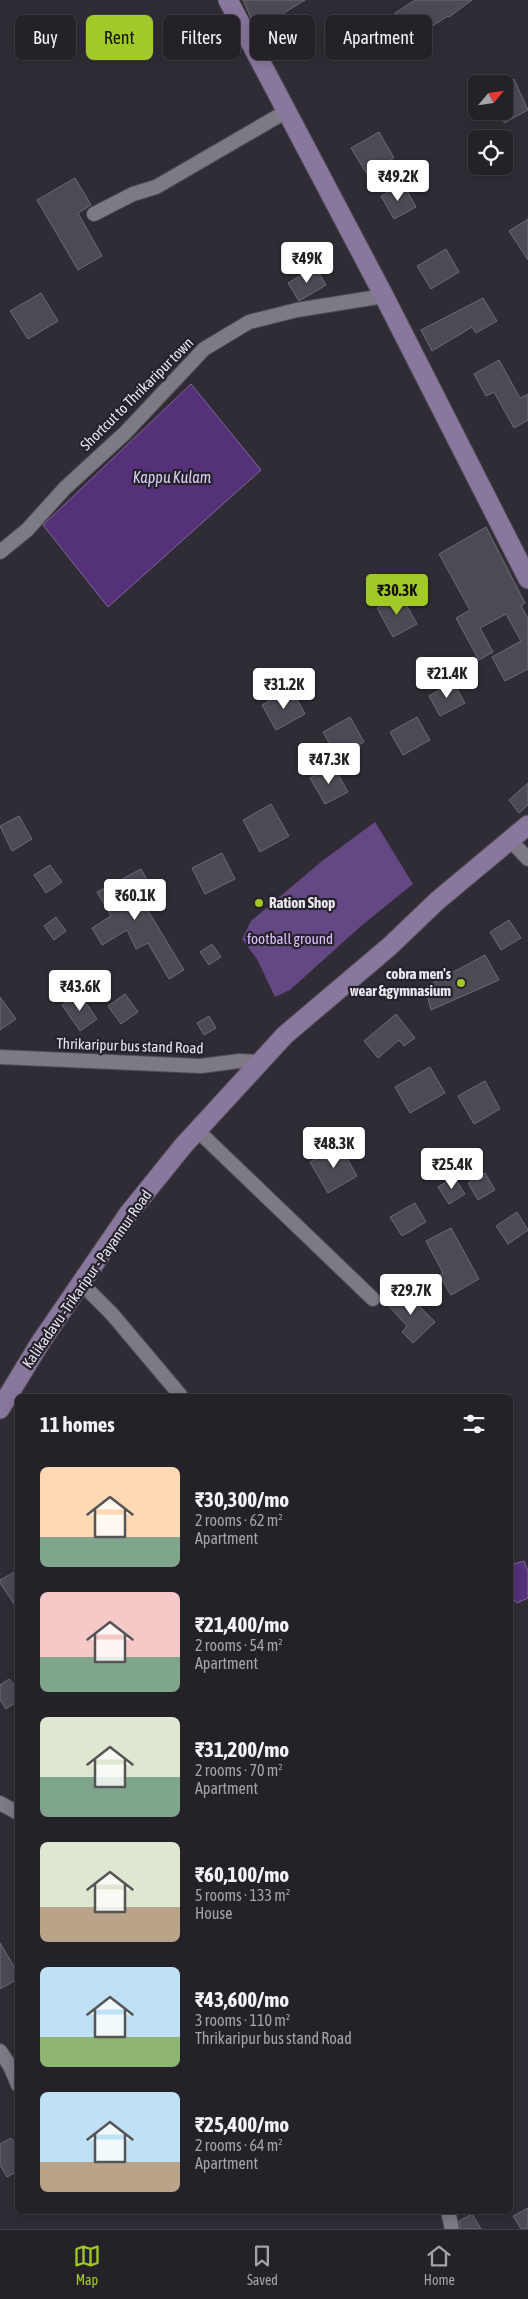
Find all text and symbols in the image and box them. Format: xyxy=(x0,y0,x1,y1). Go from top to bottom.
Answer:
chip: Buy xyxy=(15,15,76,60)
chip: Rent xyxy=(86,15,153,60)
chip: Filters xyxy=(163,15,240,60)
chip: New xyxy=(250,15,315,60)
chip: Apartment xyxy=(325,15,432,60)
north arrow xyxy=(468,75,512,120)
map controls xyxy=(468,75,513,175)
button: locate xyxy=(468,130,513,175)
pin: ₹49.2K xyxy=(357,160,439,202)
text: ₹49.2K xyxy=(378,167,418,185)
pin: ₹49K xyxy=(277,242,337,284)
text: ₹49K xyxy=(292,249,322,267)
street label: Shortcut to Thrikaripur town xyxy=(77,334,197,454)
water label: Kappu Kulam xyxy=(133,468,212,487)
pin: ₹30.3K xyxy=(356,574,438,616)
text: ₹30.3K xyxy=(377,581,417,599)
pin: ₹21.4K xyxy=(406,656,488,699)
text: ₹21.4K xyxy=(427,664,467,682)
pin: ₹31.2K xyxy=(243,668,325,710)
text: ₹31.2K xyxy=(264,675,304,693)
pin: ₹47.3K xyxy=(288,742,370,785)
text: ₹47.3K xyxy=(309,750,349,768)
pin: ₹60.1K xyxy=(94,878,176,921)
text: ₹60.1K xyxy=(115,886,155,904)
place label: Ration Shop xyxy=(269,894,335,911)
marker: Ration Shop xyxy=(253,897,265,909)
park label: football ground xyxy=(247,930,333,947)
place label: cobra men's wear &gymnasium xyxy=(350,965,452,999)
pin: ₹43.6K xyxy=(39,970,121,1012)
text: ₹43.6K xyxy=(60,977,100,995)
marker: cobra men's wear &gymnasium xyxy=(455,977,467,989)
street label: Thrikaripur bus stand Road xyxy=(56,1034,204,1057)
pin: ₹48.3K xyxy=(293,1126,375,1169)
text: ₹48.3K xyxy=(314,1134,354,1152)
pin: ₹25.4K xyxy=(411,1148,493,1190)
text: ₹25.4K xyxy=(432,1155,472,1173)
street label: Kalikadavu -Trikaripur - Payannur Road xyxy=(18,1187,155,1371)
pin: ₹29.7K xyxy=(370,1274,452,1316)
text: ₹29.7K xyxy=(391,1281,431,1299)
icon: filters xyxy=(460,1410,488,1438)
text: 11 homes xyxy=(40,1412,115,1436)
icon: home xyxy=(80,1487,140,1547)
text: ₹30,300/mo xyxy=(195,1487,289,1511)
text: 2 rooms · 62 m² xyxy=(195,1511,283,1529)
text: Apartment xyxy=(195,1529,258,1547)
icon: home xyxy=(80,1612,140,1672)
text: ₹21,400/mo xyxy=(195,1612,289,1636)
text: 2 rooms · 54 m² xyxy=(195,1636,283,1654)
text: Apartment xyxy=(195,1654,258,1672)
icon: home xyxy=(80,1737,140,1797)
text: ₹31,200/mo xyxy=(195,1737,289,1761)
text: 2 rooms · 70 m² xyxy=(195,1761,283,1779)
text: Apartment xyxy=(195,1779,258,1797)
icon: home xyxy=(80,1862,140,1922)
text: ₹60,100/mo xyxy=(195,1862,289,1886)
text: 5 rooms · 133 m² xyxy=(195,1886,290,1904)
text: House xyxy=(195,1904,232,1922)
icon: home xyxy=(80,1987,140,2047)
text: ₹43,600/mo xyxy=(195,1987,289,2011)
text: 3 rooms · 110 m² xyxy=(195,2011,290,2029)
text: Thrikaripur bus stand Road xyxy=(195,2029,352,2047)
icon: home xyxy=(80,2112,140,2172)
text: ₹25,400/mo xyxy=(195,2112,289,2136)
text: 2 rooms · 64 m² xyxy=(195,2136,283,2154)
text: Apartment xyxy=(195,2154,258,2172)
tab: Map xyxy=(73,2242,101,2288)
tab: Saved xyxy=(247,2242,278,2288)
tab: Home xyxy=(424,2242,455,2288)

